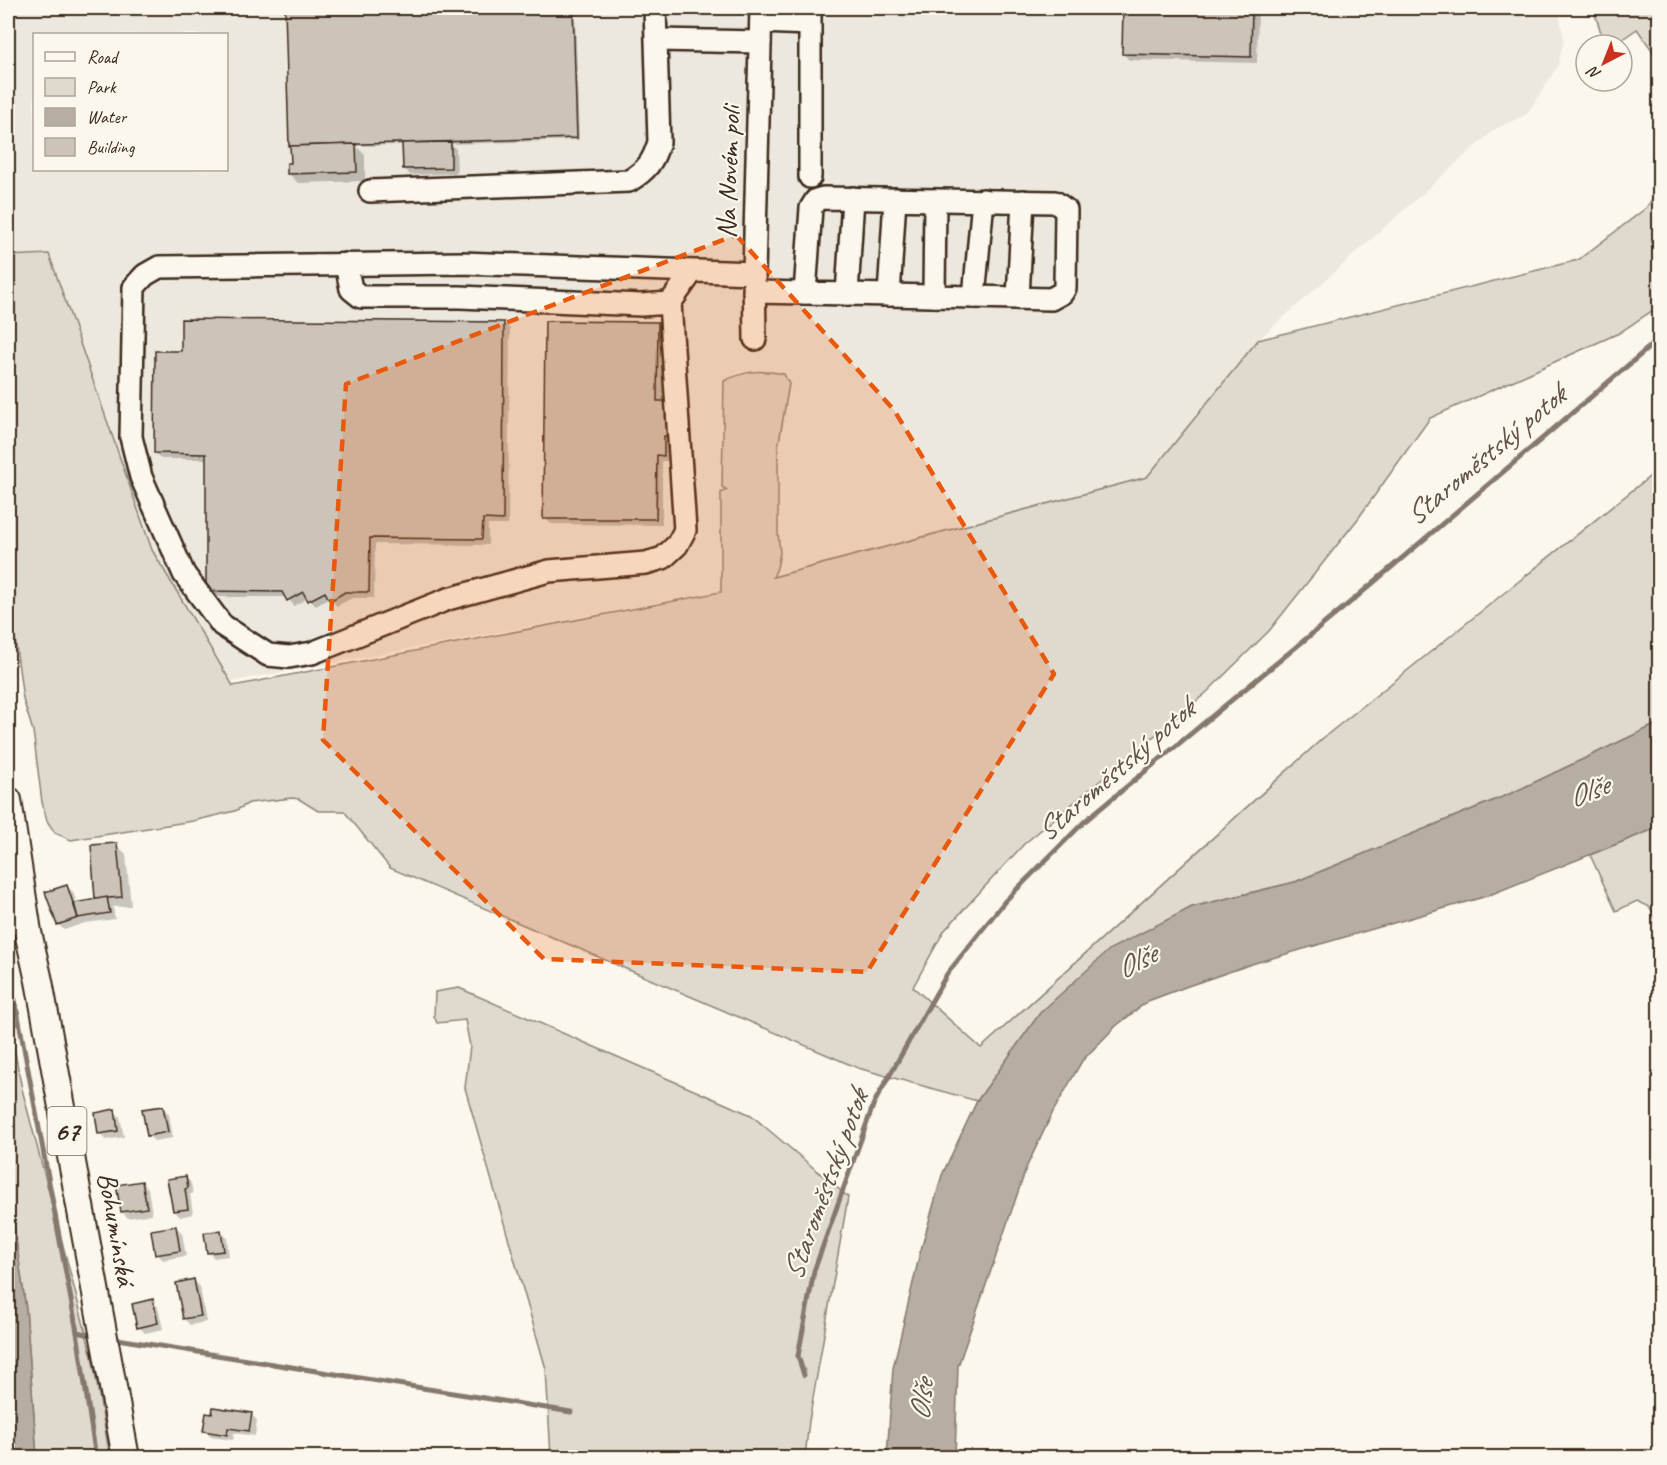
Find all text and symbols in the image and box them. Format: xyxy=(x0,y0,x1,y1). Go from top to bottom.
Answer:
legend xyxy=(33,33,228,171)
north arrow xyxy=(1574,33,1634,93)
text: Road xyxy=(87,46,120,68)
text: N xyxy=(1582,61,1605,84)
text: Park xyxy=(87,76,117,98)
street label: Na Novém poli xyxy=(708,101,748,239)
text: Water xyxy=(87,106,128,128)
text: Building xyxy=(87,136,136,158)
water label: Staroměstský potok xyxy=(1397,373,1578,533)
water label: Staroměstský potok xyxy=(1028,687,1207,849)
water label: Olše xyxy=(1562,764,1618,816)
water label: Olše xyxy=(1109,933,1166,987)
water label: Staroměstský potok xyxy=(773,1080,879,1285)
road number: 67 xyxy=(48,1107,86,1155)
street label: Bohumínská xyxy=(90,1169,145,1291)
water label: Olše xyxy=(900,1373,943,1422)

